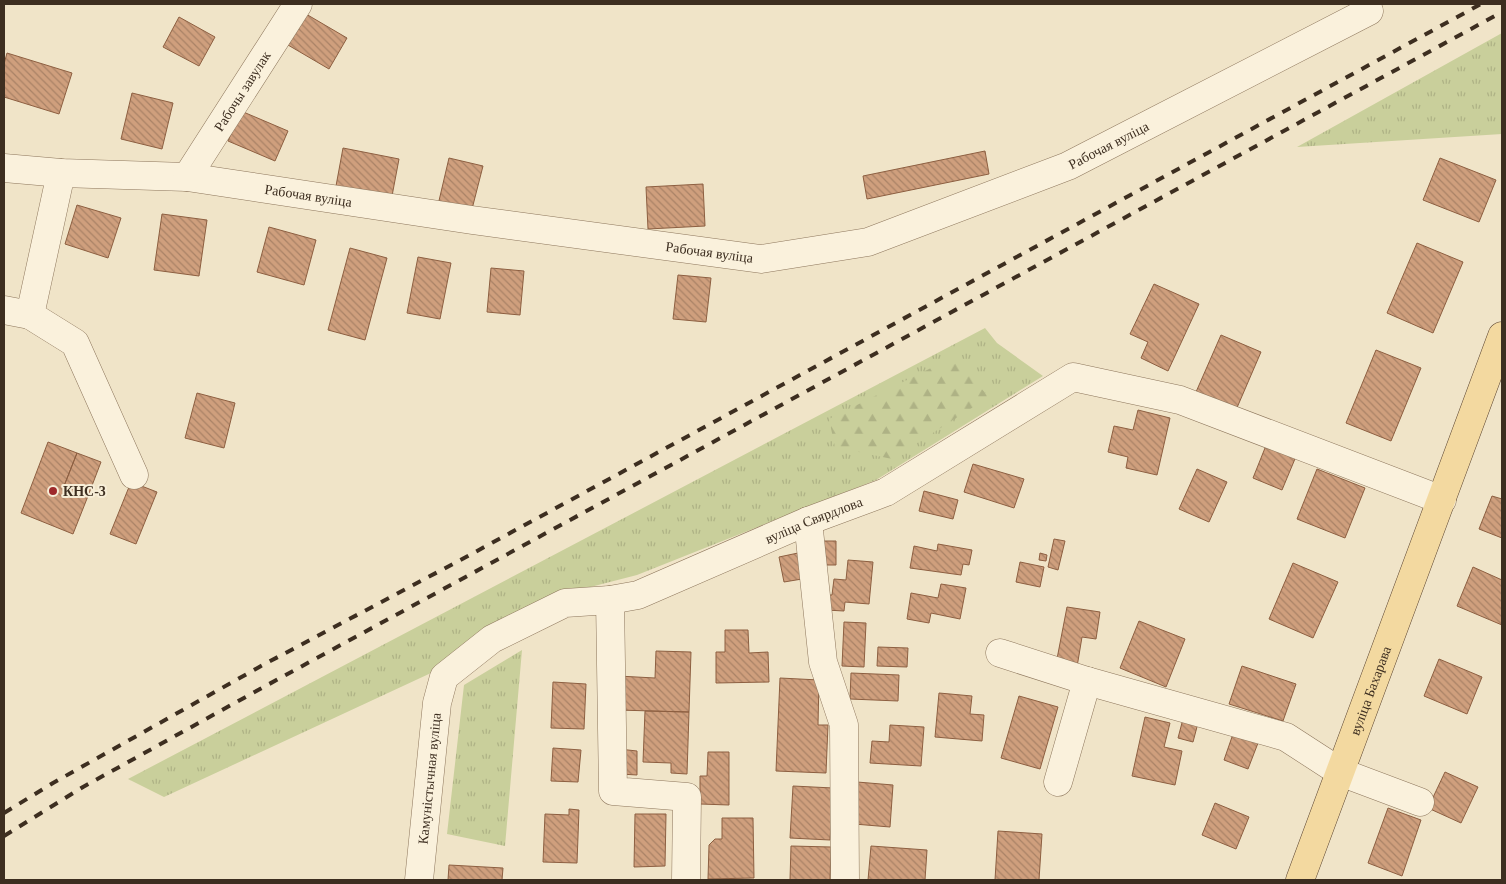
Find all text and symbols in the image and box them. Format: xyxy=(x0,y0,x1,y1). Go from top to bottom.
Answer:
street label: Рабочы завулак xyxy=(211,48,273,134)
street label: Рабочая вуліца xyxy=(1066,118,1152,172)
street label: Рабочая вуліца xyxy=(264,181,354,209)
street label: Рабочая вуліца xyxy=(665,239,755,265)
place label: КНС-3 xyxy=(63,484,106,499)
marker: КНС-3 xyxy=(47,485,59,497)
street label: вуліца Свярдлова xyxy=(763,494,865,546)
street label: вуліца Бахарава xyxy=(1347,643,1394,737)
street label: Камуністычная вуліца xyxy=(415,711,444,845)

